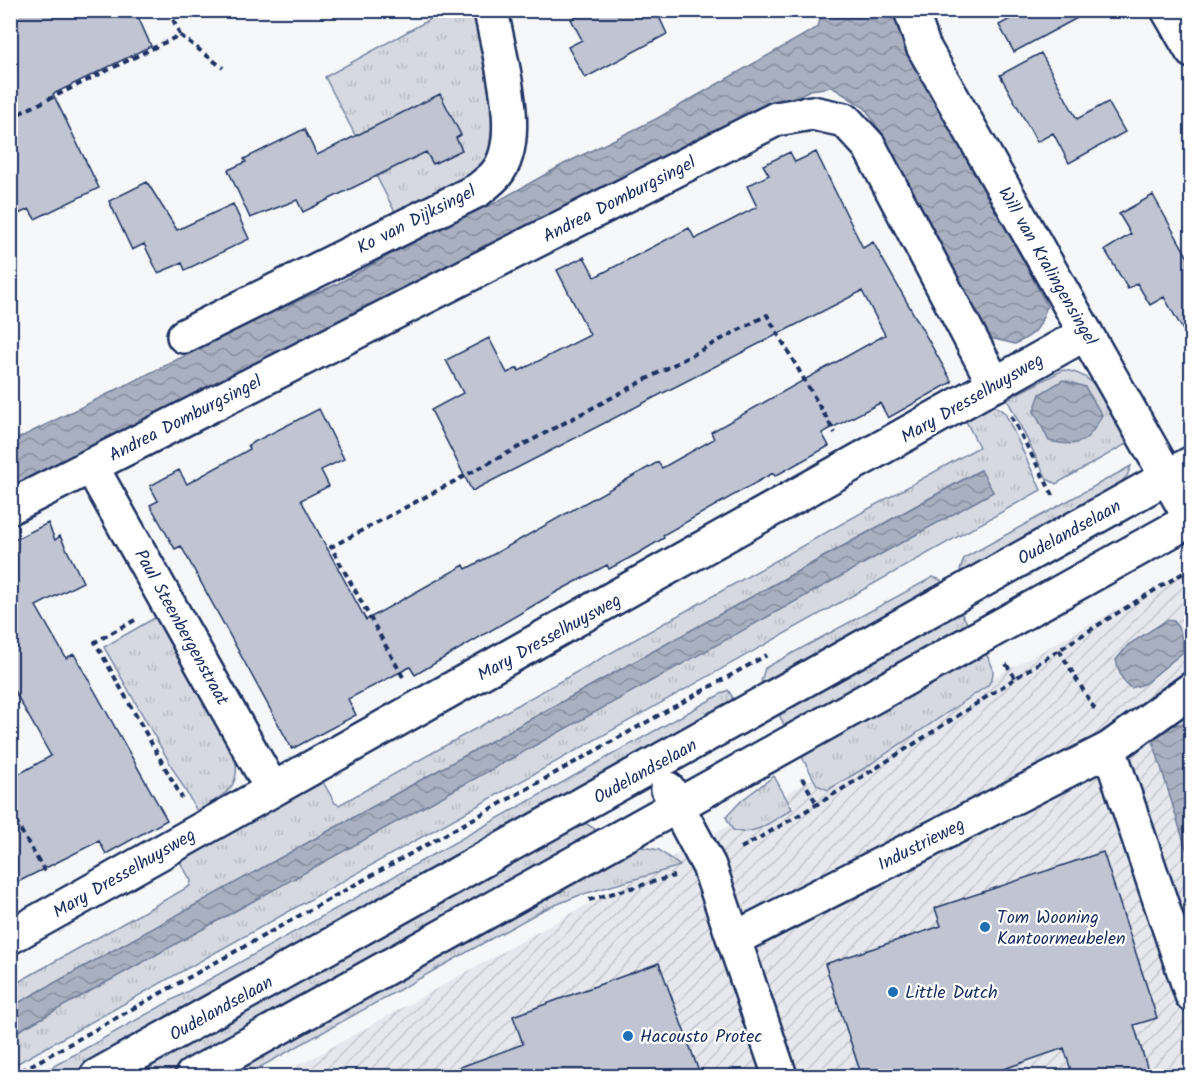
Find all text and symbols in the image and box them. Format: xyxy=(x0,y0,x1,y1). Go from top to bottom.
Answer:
street label: Andrea Domburgsingel xyxy=(538,149,702,252)
street label: Ko van Dijksingel xyxy=(352,178,482,263)
street label: Will van Kralingensingel xyxy=(989,182,1104,352)
street label: Mary Dresselhuysweg xyxy=(896,346,1050,452)
street label: Andrea Domburgsingel xyxy=(104,368,268,471)
street label: Oudelandselaan xyxy=(1012,493,1127,574)
street label: Paul Steenbergenstraat xyxy=(126,544,236,712)
street label: Mary Dresselhuysweg xyxy=(472,587,627,690)
street label: Oudelandselaan xyxy=(588,732,703,813)
street label: Industrieweg xyxy=(873,811,970,880)
street label: Mary Dresselhuysweg xyxy=(48,821,202,927)
place label: Tom Wooning Kantoormeubelen xyxy=(997,904,1126,954)
marker: Tom Wooning Kantoormeubelen xyxy=(978,920,992,934)
street label: Oudelandselaan xyxy=(164,969,279,1050)
place label: Little Dutch xyxy=(905,979,998,1008)
marker: Little Dutch xyxy=(886,985,900,999)
place label: Hacousto Protec xyxy=(640,1023,762,1052)
marker: Hacousto Protec xyxy=(621,1029,635,1043)

